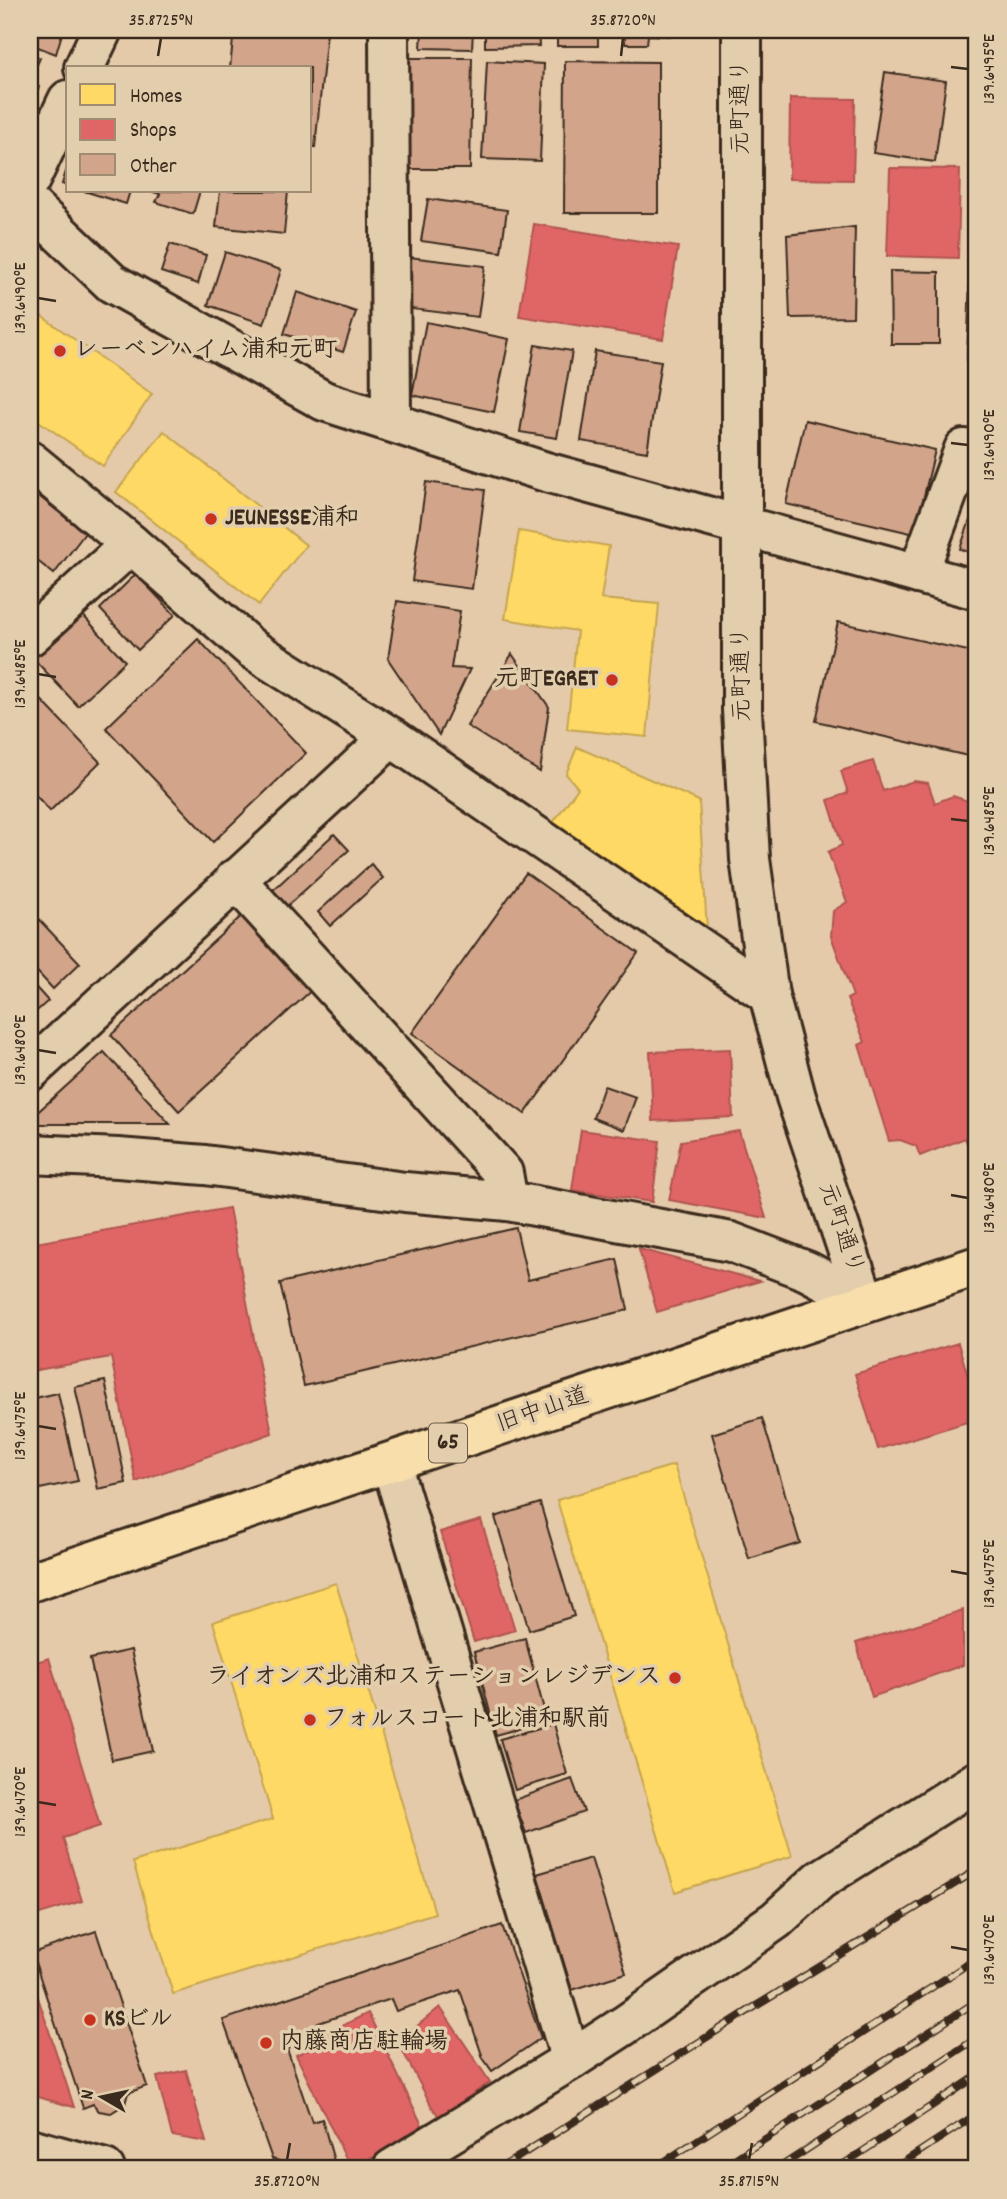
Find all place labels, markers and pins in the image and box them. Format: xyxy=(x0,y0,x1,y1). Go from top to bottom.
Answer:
place label: レーベンハイム浦和元町 xyxy=(74,334,337,368)
marker: レーベンハイム浦和元町 xyxy=(52,343,68,359)
place label: JEUNESSE浦和 xyxy=(225,502,359,536)
marker: JEUNESSE浦和 xyxy=(203,511,219,527)
place label: 元町EGRET xyxy=(495,663,598,697)
marker: 元町EGRET xyxy=(604,672,620,688)
place label: ライオンズ北浦和ステーションレジデンス xyxy=(206,1661,661,1695)
marker: ライオンズ北浦和ステーションレジデンス xyxy=(667,1670,683,1686)
place label: フォルスコート北浦和駅前 xyxy=(324,1703,610,1737)
marker: フォルスコート北浦和駅前 xyxy=(302,1712,318,1728)
place label: KSビル xyxy=(104,2003,173,2037)
marker: KSビル xyxy=(82,2012,98,2028)
place label: 内藤商店駐輪場 xyxy=(280,2026,448,2060)
marker: 内藤商店駐輪場 xyxy=(258,2035,274,2051)

